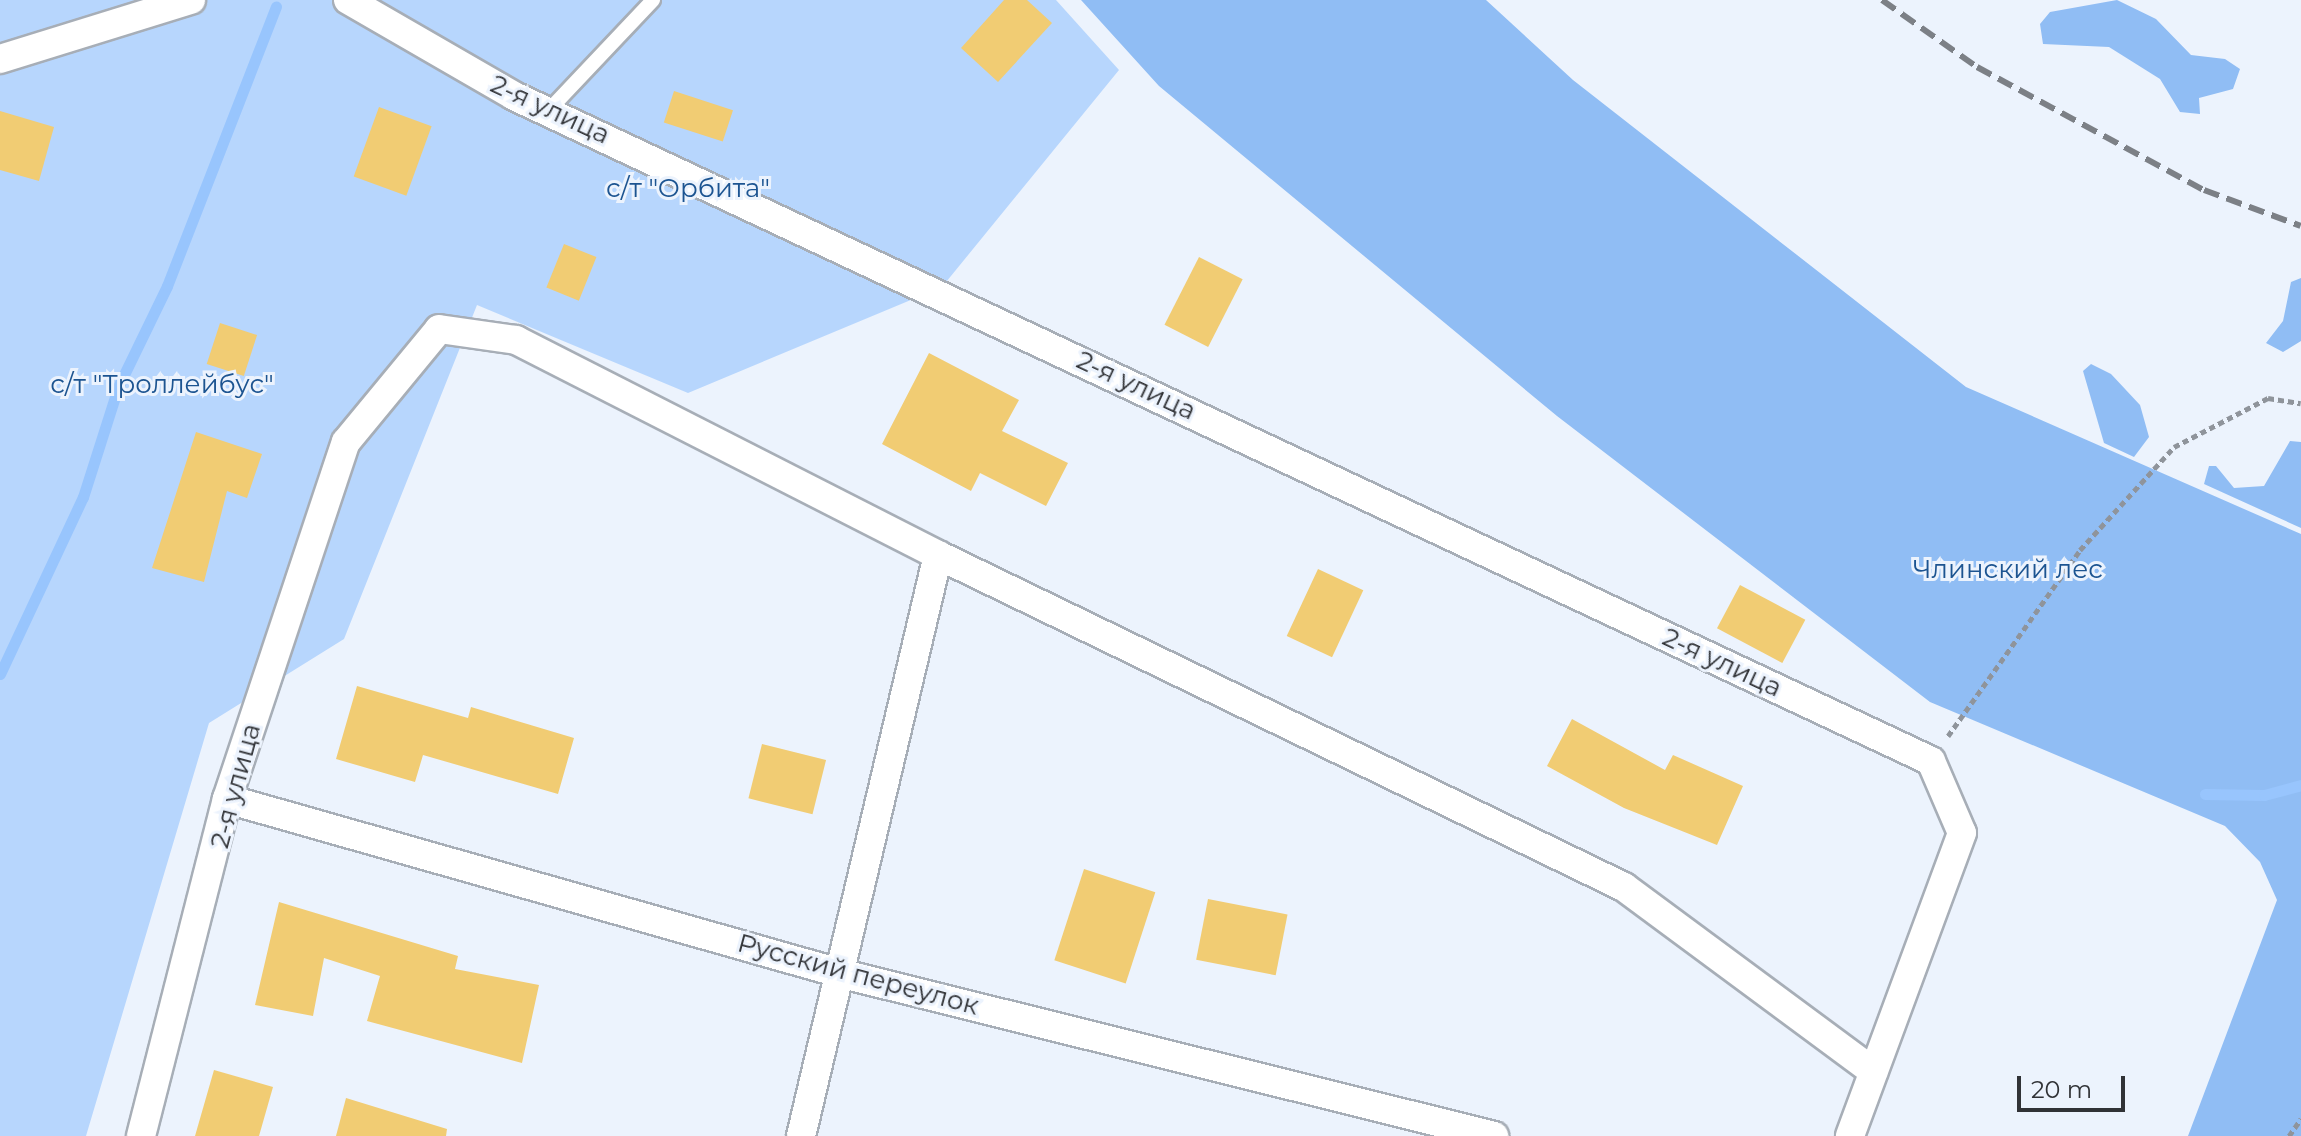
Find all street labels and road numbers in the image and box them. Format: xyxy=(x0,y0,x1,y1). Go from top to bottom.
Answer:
street label: 2-я улица xyxy=(486,69,614,151)
street label: 2-я улица xyxy=(1072,345,1200,427)
street label: 2-я улица xyxy=(1658,622,1786,704)
street label: 2-я улица xyxy=(204,720,268,852)
street label: Русский переулок xyxy=(734,928,982,1022)

